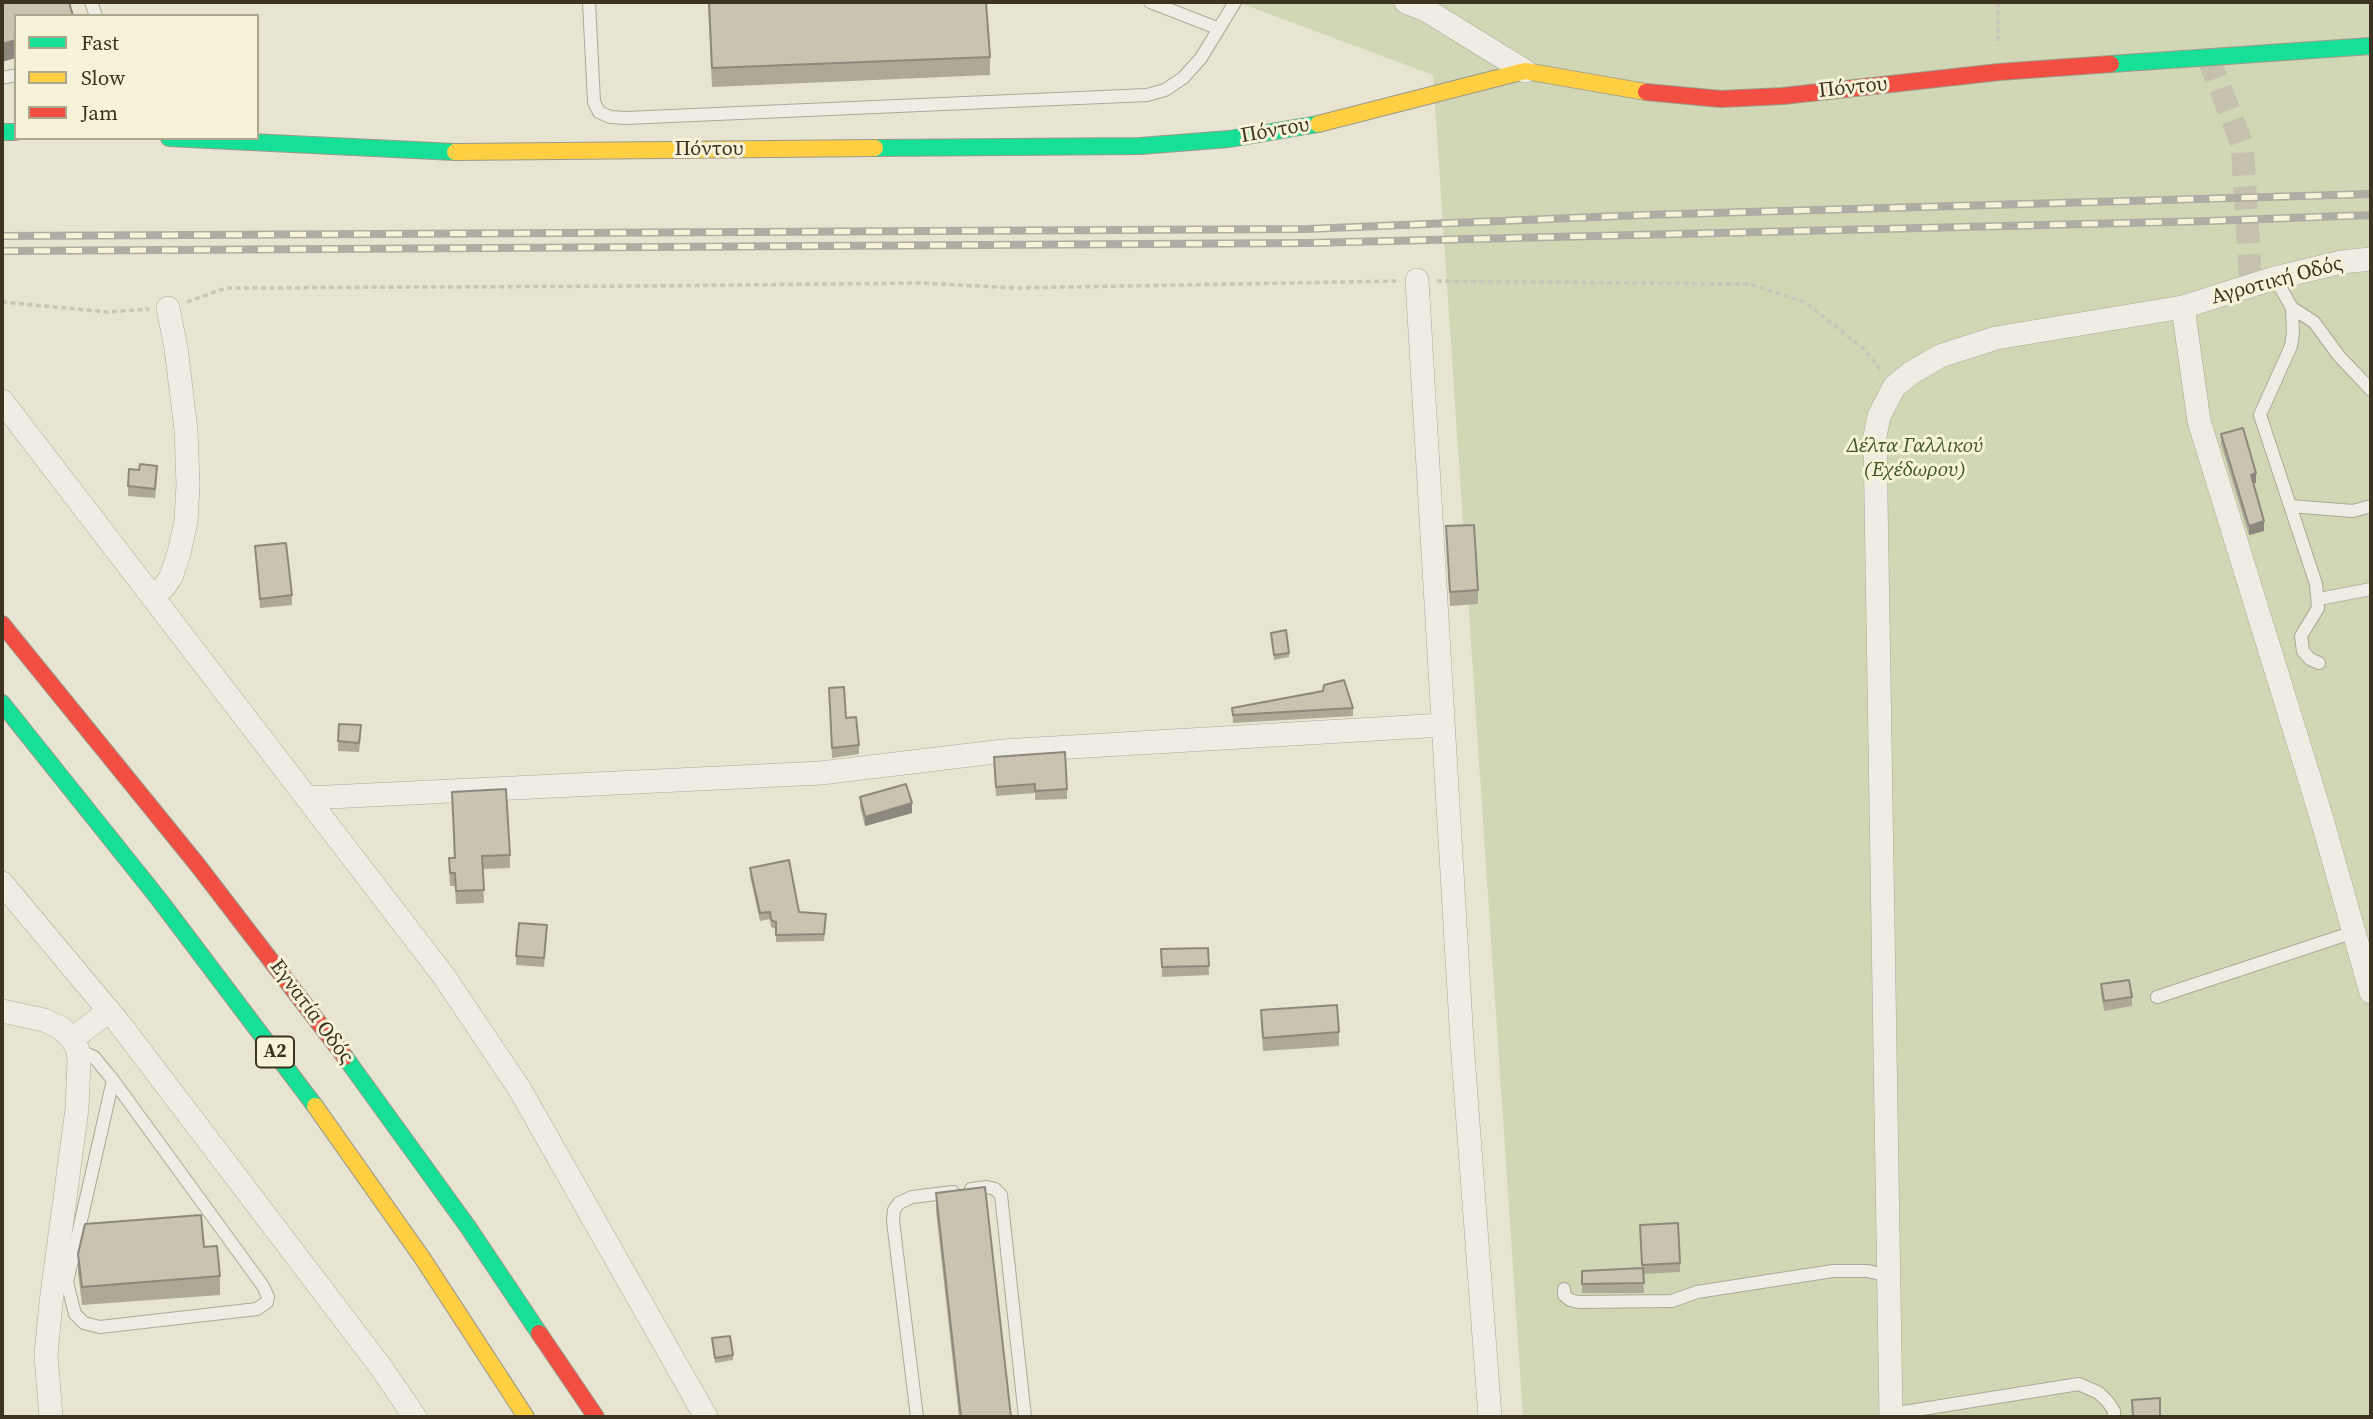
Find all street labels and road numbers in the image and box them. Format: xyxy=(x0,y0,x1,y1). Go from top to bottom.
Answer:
street label: Πόντου xyxy=(1817,72,1889,104)
street label: Πόντου xyxy=(1239,113,1311,149)
street label: Πόντου xyxy=(674,137,744,163)
street label: Αγροτική Οδός xyxy=(2209,251,2345,311)
street label: Εγνατία Οδός xyxy=(264,955,358,1069)
road number: Α2 xyxy=(256,1036,294,1068)

